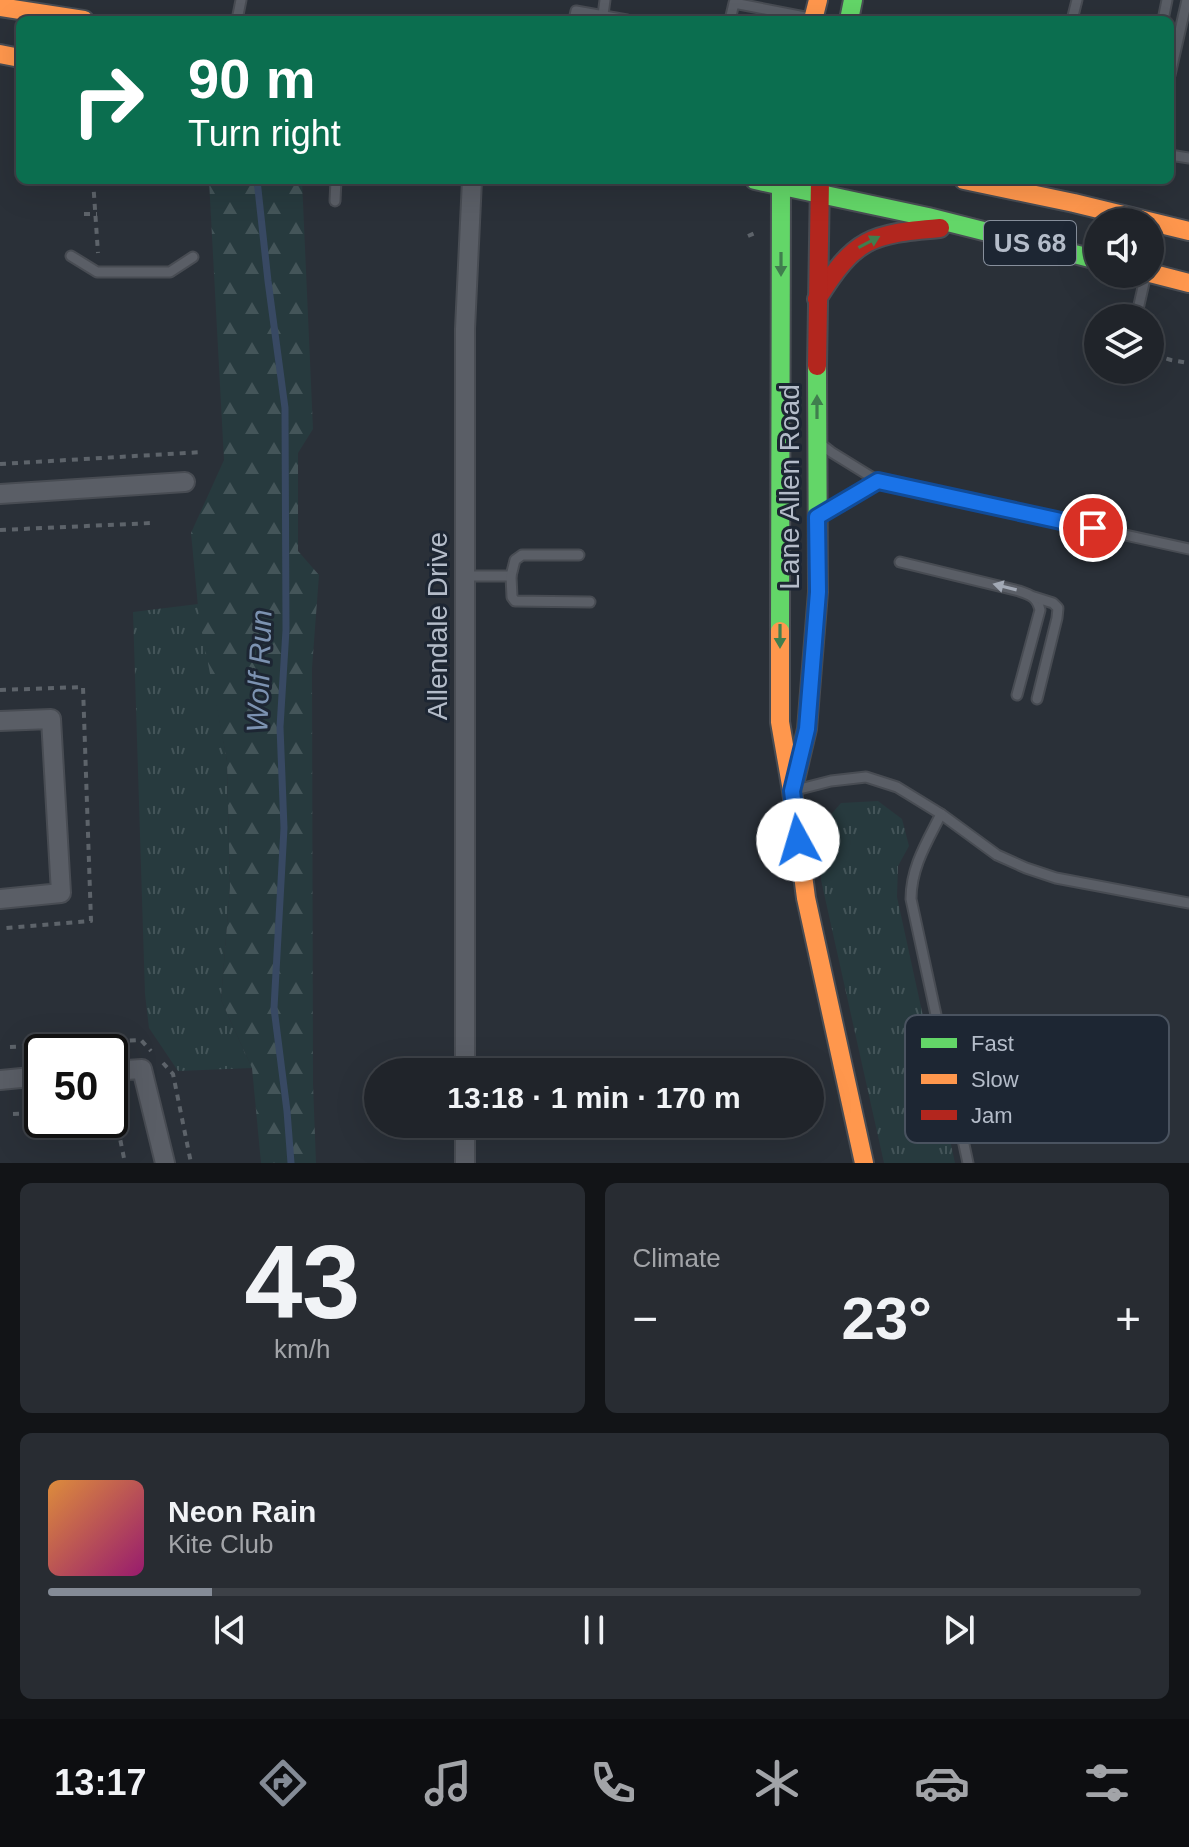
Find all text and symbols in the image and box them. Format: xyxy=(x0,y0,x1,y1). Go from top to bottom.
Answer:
text: 90 m xyxy=(188,47,316,110)
icon: right xyxy=(56,48,160,152)
text: Turn right xyxy=(188,113,341,154)
map controls xyxy=(1084,208,1164,384)
button: sound xyxy=(1084,208,1164,288)
road number: US 68 xyxy=(984,221,1076,265)
one-way arrow xyxy=(858,236,880,250)
one-way arrow xyxy=(775,252,787,277)
button: layers xyxy=(1084,304,1164,384)
street label: Lane Allen Road xyxy=(774,384,805,590)
one-way arrow xyxy=(811,394,823,419)
pin xyxy=(1059,494,1127,562)
icon: arrive xyxy=(1071,506,1115,550)
street label: Allendale Drive xyxy=(422,532,453,720)
one-way arrow xyxy=(992,581,1017,593)
water label: Wolf Run xyxy=(240,609,278,733)
one-way arrow xyxy=(774,624,787,649)
position arrow xyxy=(756,798,840,882)
legend xyxy=(905,1015,1169,1143)
text: Fast xyxy=(971,1031,1014,1056)
speed limit sign: 50 xyxy=(24,1034,128,1138)
text: Slow xyxy=(971,1067,1019,1092)
text: 13:18 · 1 min · 170 m xyxy=(447,1081,741,1114)
text: Jam xyxy=(971,1103,1013,1128)
text: 43 xyxy=(244,1224,360,1340)
text: Climate xyxy=(633,1243,721,1273)
text: 23° xyxy=(841,1285,932,1352)
text: − xyxy=(633,1294,658,1343)
text: + xyxy=(1115,1294,1141,1343)
text: km/h xyxy=(274,1334,330,1364)
text: Neon Rain xyxy=(168,1495,316,1528)
text: Kite Club xyxy=(168,1529,274,1559)
icon: previous xyxy=(208,1608,252,1652)
icon: pause xyxy=(572,1608,616,1652)
icon: next xyxy=(937,1608,981,1652)
icon: directions xyxy=(255,1755,311,1811)
icon: music xyxy=(420,1755,476,1811)
icon: phone xyxy=(585,1755,641,1811)
icon: climate xyxy=(749,1755,805,1811)
icon: car xyxy=(914,1755,970,1811)
icon: filters xyxy=(1079,1755,1135,1811)
text: 13:17 xyxy=(54,1762,146,1803)

